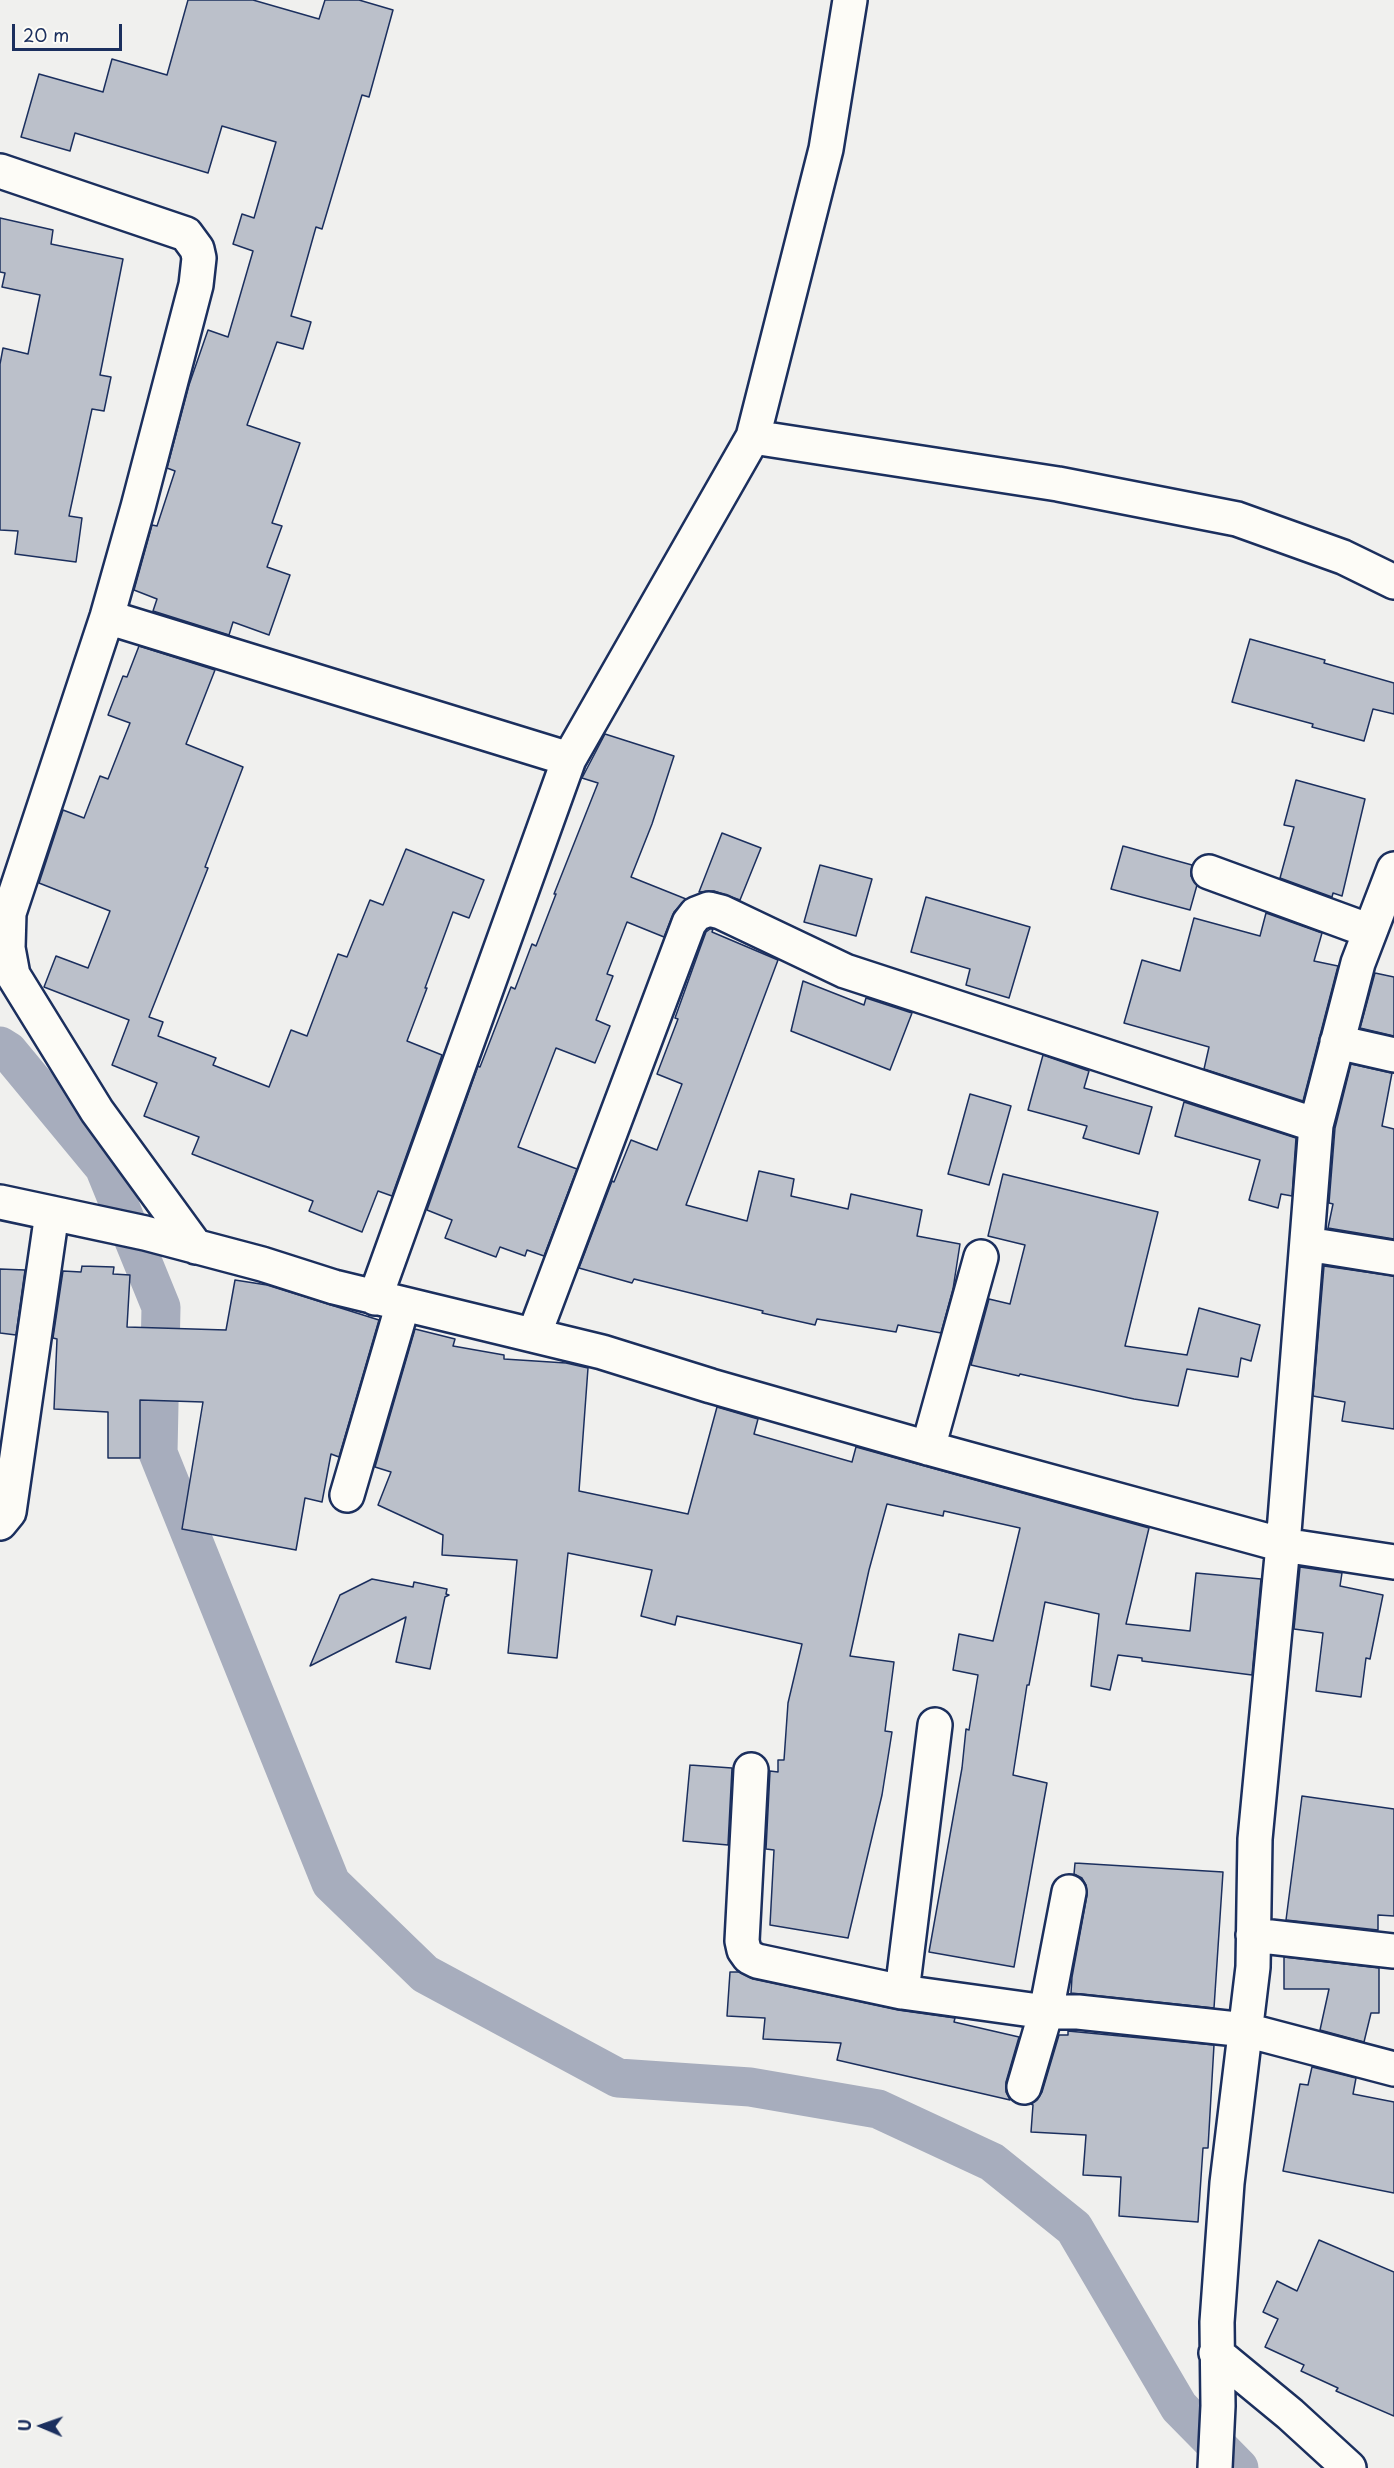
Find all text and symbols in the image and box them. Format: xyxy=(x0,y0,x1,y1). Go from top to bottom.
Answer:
scale bar xyxy=(15,12,124,50)
text: 20 m xyxy=(23,21,69,48)
north arrow xyxy=(12,2396,72,2456)
text: U xyxy=(12,2419,36,2432)

